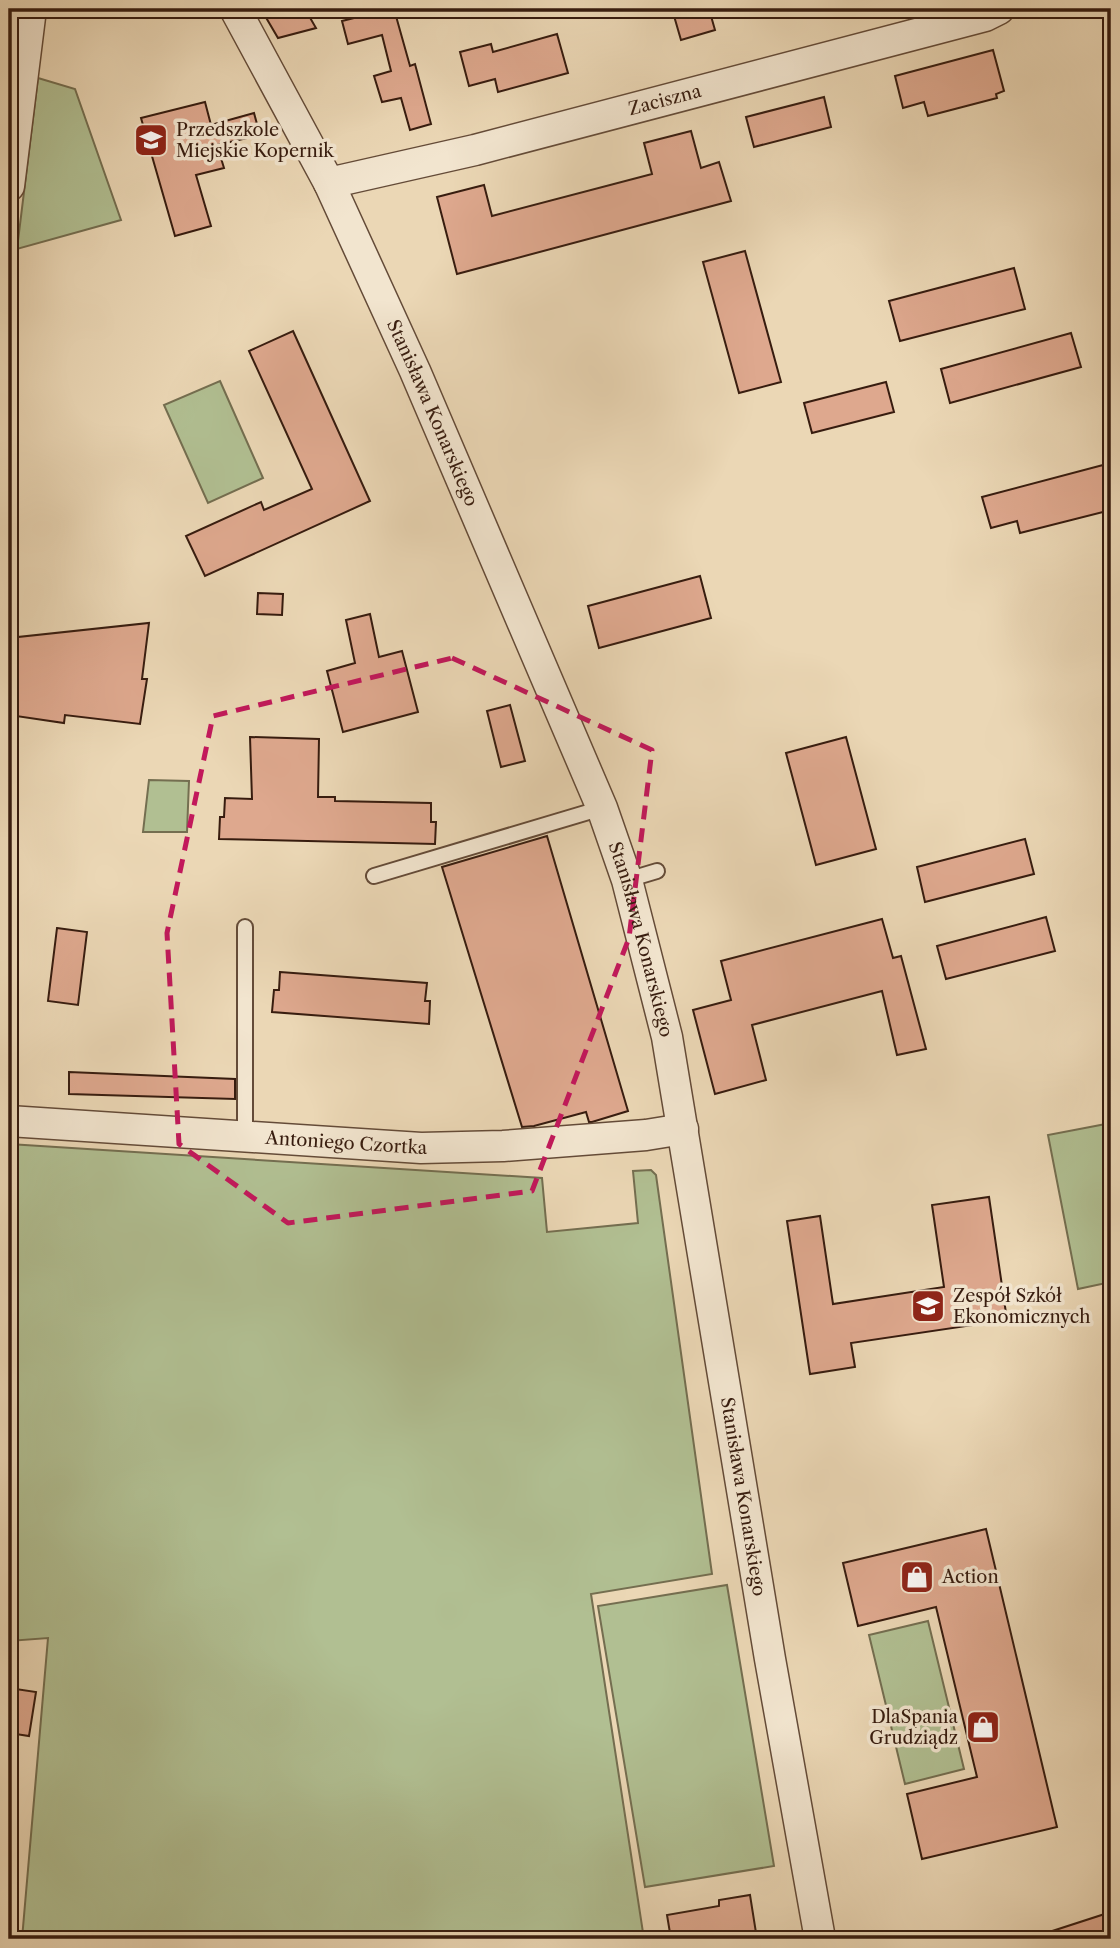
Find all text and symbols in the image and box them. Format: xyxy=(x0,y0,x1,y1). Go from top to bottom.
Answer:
street label: Zaciszna xyxy=(626,80,704,120)
place label: Przedszkole Miejskie Kopernik xyxy=(176,119,335,162)
school or university icon: Przedszkole Miejskie Kopernik xyxy=(132,121,170,159)
street label: Stanisława Konarskiego xyxy=(382,316,483,510)
street label: Stanisława Konarskiego xyxy=(604,839,678,1039)
street label: Antoniego Czortka xyxy=(264,1127,428,1159)
place label: Zespół Szkół Ekonomicznych xyxy=(953,1285,1091,1328)
school or university icon: Zespół Szkół Ekonomicznych xyxy=(909,1287,947,1325)
street label: Stanisława Konarskiego xyxy=(716,1396,770,1598)
shop icon: Action xyxy=(898,1558,936,1596)
place label: Action xyxy=(941,1566,999,1588)
place label: DlaSpania Grudziądz xyxy=(869,1706,959,1749)
shop icon: DlaSpania Grudziądz xyxy=(964,1708,1002,1746)

